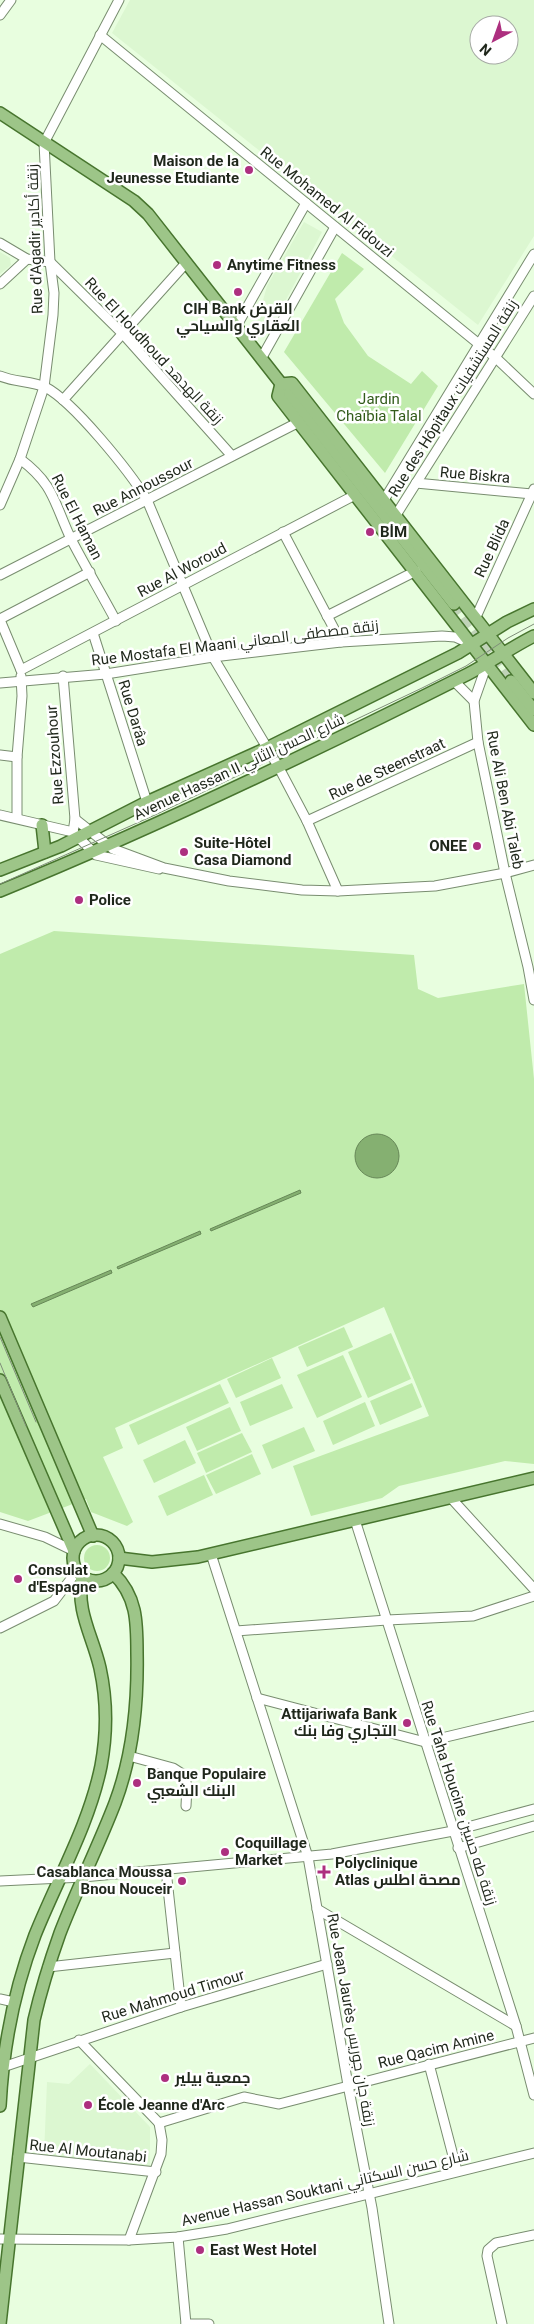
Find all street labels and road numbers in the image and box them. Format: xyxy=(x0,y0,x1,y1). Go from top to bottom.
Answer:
street label: Rue Mohamed Al Fidouzi xyxy=(257,143,397,261)
street label: Rue d'Agadir زنقة أكادير xyxy=(22,164,47,314)
street label: Rue El Houdhoud زنقة الهدهد xyxy=(80,274,227,429)
street label: Rue des Hôpitaux زنقة المستشفيات xyxy=(385,296,521,500)
street label: Rue Annoussour xyxy=(90,454,196,520)
street label: Rue Biskra xyxy=(439,463,511,487)
street label: Rue El Haman xyxy=(48,471,106,563)
street label: Rue Blida xyxy=(471,516,513,580)
street label: Rue Al Woroud xyxy=(134,539,230,601)
street label: Rue Mostafa El Maani زنقة مصطفى المعاني xyxy=(90,616,380,673)
street label: Rue Darâa xyxy=(114,678,152,748)
street label: Rue Ezzouhour xyxy=(43,705,67,805)
street label: Avenue Hassan II شارع الحسن الثاني xyxy=(131,710,348,827)
street label: Rue Ali Ben Abi Taleb xyxy=(483,729,527,871)
street label: Rue de Steenstraat xyxy=(326,734,448,804)
street label: Rue Taha Houcine زنقة طه حسين xyxy=(416,1699,501,1908)
street label: Rue Jean Jaurès زنقة جان جوريس xyxy=(322,1912,379,2128)
street label: Rue Mahmoud Timour xyxy=(99,1966,247,2026)
street label: Rue Qacim Amine xyxy=(376,2026,496,2072)
street label: Rue Al Moutanabi xyxy=(28,2136,148,2166)
street label: Avenue Hassan Souktani شارع حسن السكتاني xyxy=(180,2146,471,2233)

